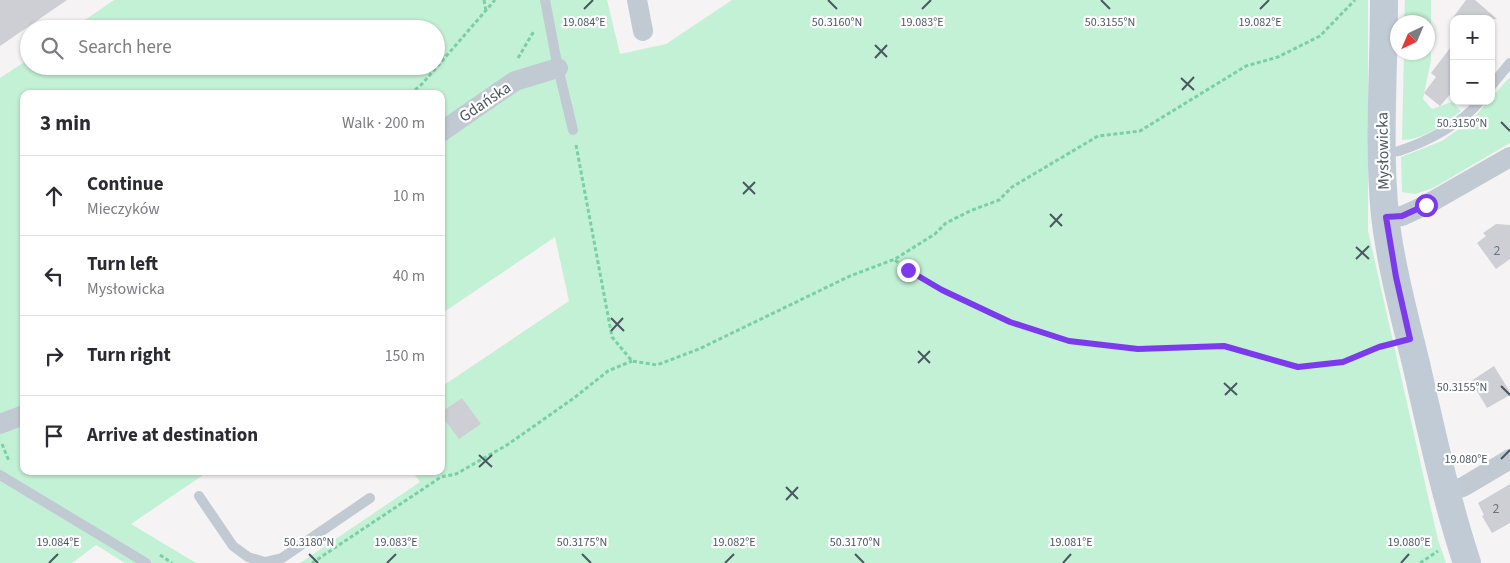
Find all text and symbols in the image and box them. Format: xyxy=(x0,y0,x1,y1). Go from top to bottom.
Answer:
text: 19.084°E xyxy=(562,14,606,31)
text: 50.3160°N xyxy=(812,14,862,31)
text: 19.083°E xyxy=(900,14,944,31)
text: 50.3155°N xyxy=(1085,14,1135,31)
text: 19.082°E xyxy=(1238,14,1282,31)
north arrow xyxy=(1390,15,1435,60)
map controls xyxy=(1450,15,1495,105)
button: + xyxy=(1450,15,1495,60)
search box xyxy=(20,20,445,75)
icon: search xyxy=(38,34,66,62)
text: Search here xyxy=(78,34,172,61)
button: − xyxy=(1450,60,1495,105)
street label: Gdańska xyxy=(455,77,515,127)
text: 3 min xyxy=(40,108,91,138)
text: Walk · 200 m xyxy=(342,112,425,134)
street label: Mysłowicka xyxy=(1371,112,1395,190)
text: 50.3150°N xyxy=(1437,115,1487,132)
text: Continue xyxy=(87,171,164,198)
icon: ahead xyxy=(40,182,68,210)
text: 10 m xyxy=(393,185,425,207)
route start xyxy=(1415,194,1438,217)
text: Mieczyków xyxy=(87,198,160,220)
house number: 2 xyxy=(1494,241,1501,261)
text: Turn left xyxy=(87,251,158,278)
route end xyxy=(897,259,920,282)
icon: left xyxy=(40,262,68,290)
text: 40 m xyxy=(393,265,425,287)
text: Mysłowicka xyxy=(87,278,165,300)
icon: right xyxy=(40,342,68,370)
text: Turn right xyxy=(87,342,171,369)
text: 150 m xyxy=(385,345,425,367)
text: 50.3155°N xyxy=(1437,379,1487,396)
icon: arrive xyxy=(40,422,68,450)
text: Arrive at destination xyxy=(87,422,258,449)
text: 19.080°E xyxy=(1444,451,1488,468)
house number: 2 xyxy=(1493,499,1500,519)
text: 19.084°E xyxy=(36,534,80,551)
text: 50.3180°N xyxy=(284,534,334,551)
text: 19.083°E xyxy=(374,534,418,551)
text: 50.3175°N xyxy=(557,534,607,551)
text: 19.082°E xyxy=(712,534,756,551)
text: 50.3170°N xyxy=(830,534,880,551)
text: 19.081°E xyxy=(1049,534,1093,551)
text: 19.080°E xyxy=(1387,534,1431,551)

